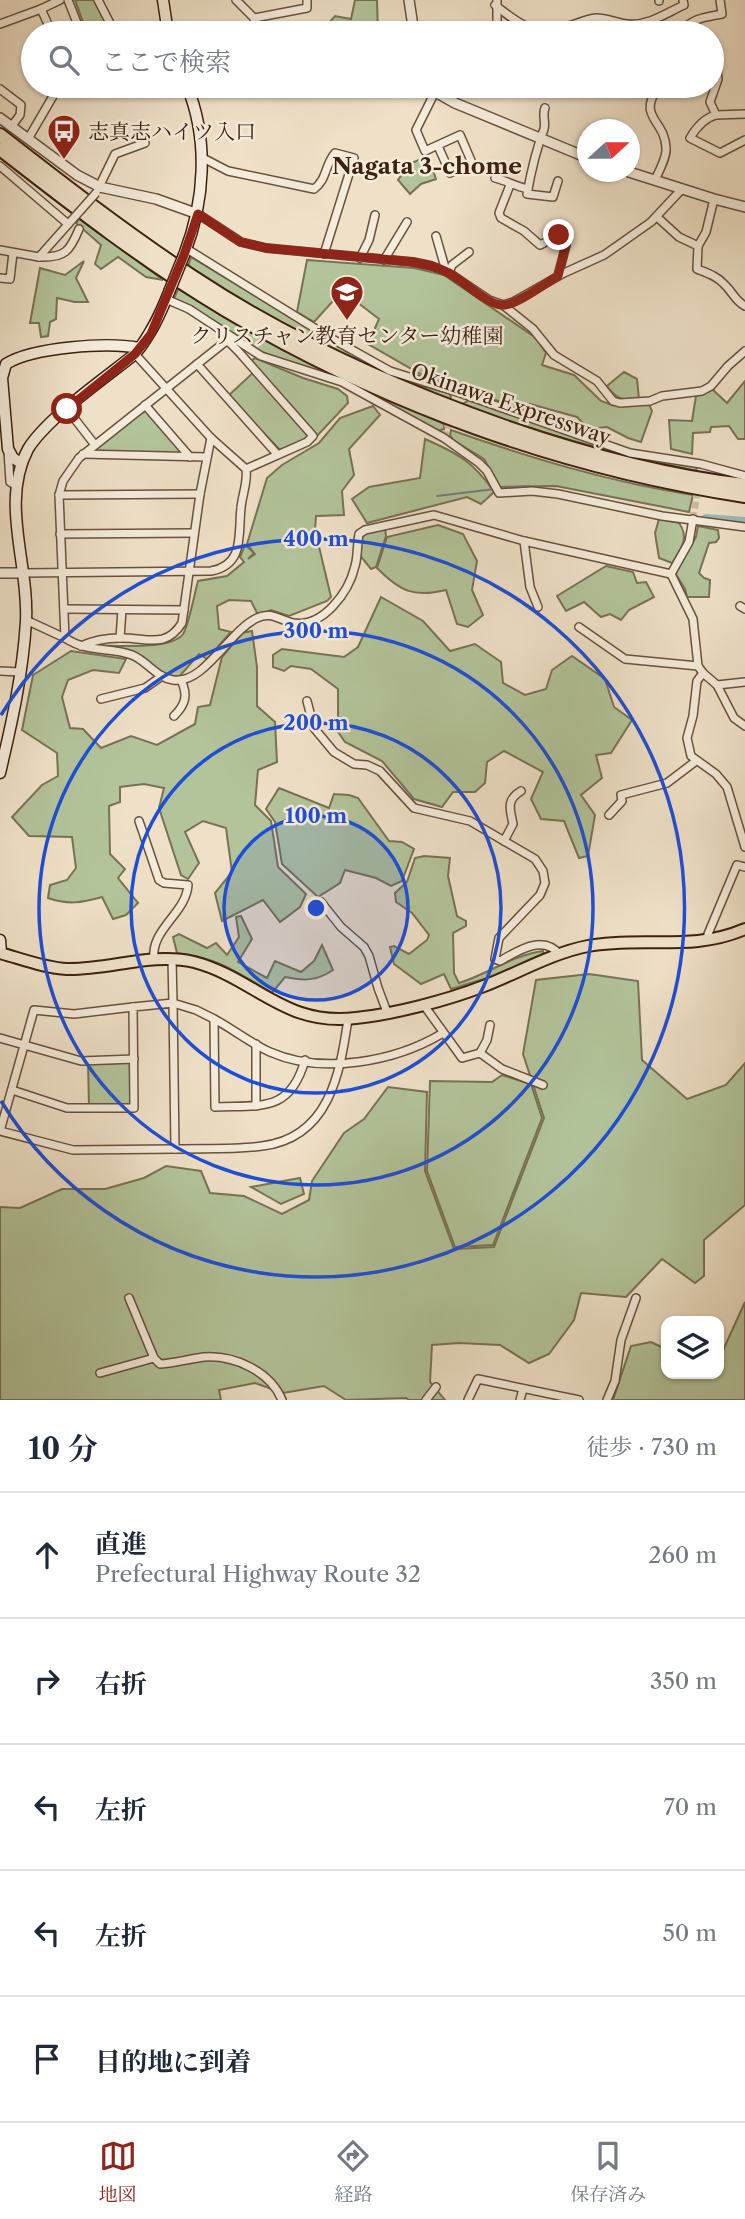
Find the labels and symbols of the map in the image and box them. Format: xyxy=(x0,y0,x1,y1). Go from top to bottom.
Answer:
bus stop icon: 志真志ハイツ入口 xyxy=(45,112,83,161)
place label: 志真志ハイツ入口 xyxy=(88,119,256,144)
north arrow xyxy=(577,119,640,182)
district label: Nagata 3-chome xyxy=(332,152,522,180)
route end xyxy=(543,219,574,250)
school or university icon: クリスチャン教育センター幼稚園 xyxy=(328,273,366,322)
place label: クリスチャン教育センター幼稚園 xyxy=(191,323,503,348)
street label: Okinawa Expressway xyxy=(408,358,615,450)
route start xyxy=(51,393,82,424)
text: 400 m xyxy=(283,526,349,551)
text: 300 m xyxy=(284,618,348,643)
text: 200 m xyxy=(283,710,349,735)
text: 100 m xyxy=(285,803,347,828)
centre of rings xyxy=(304,896,328,920)

